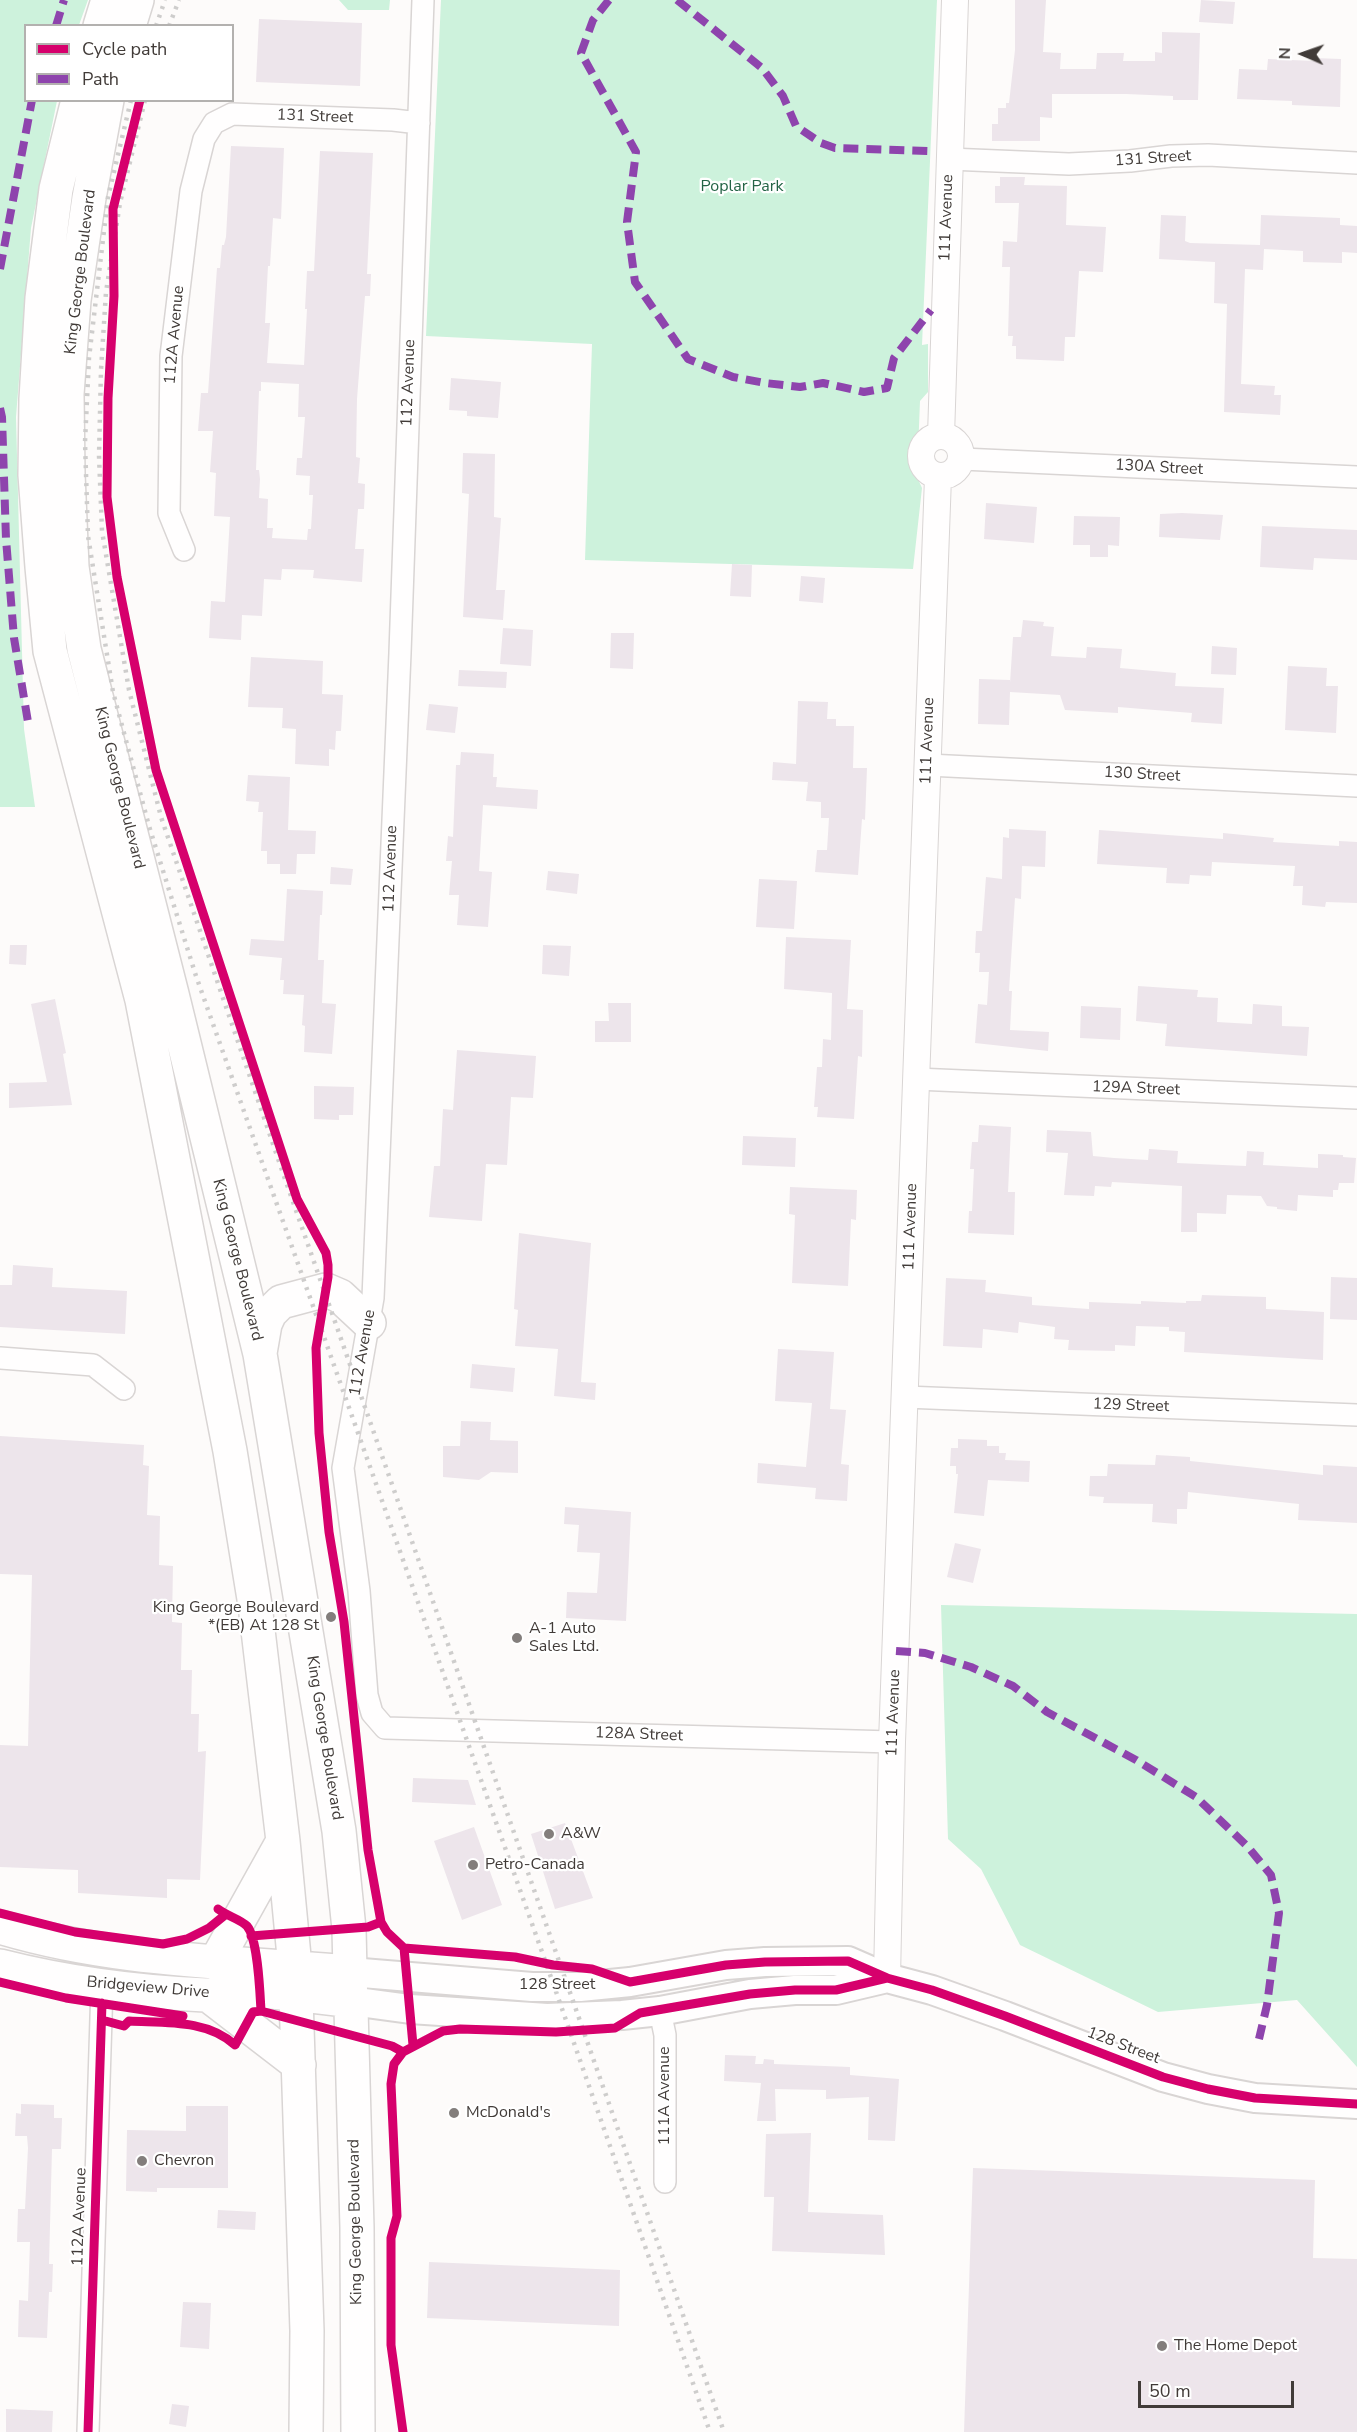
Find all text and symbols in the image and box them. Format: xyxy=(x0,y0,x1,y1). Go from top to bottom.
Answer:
legend xyxy=(24,24,234,102)
north arrow xyxy=(1273,24,1333,84)
text: Cycle path xyxy=(82,37,167,61)
text: N xyxy=(1274,47,1296,60)
text: Path xyxy=(82,67,119,91)
street label: 131 Street xyxy=(276,106,354,128)
street label: 131 Street xyxy=(1114,147,1192,171)
street label: 111 Avenue xyxy=(936,174,958,262)
park label: Poplar Park xyxy=(700,177,784,197)
street label: King George Boulevard xyxy=(61,188,101,356)
street label: 112A Avenue xyxy=(161,285,189,385)
street label: 112 Avenue xyxy=(398,339,420,427)
street label: 130A Street xyxy=(1114,456,1204,480)
street label: 111 Avenue xyxy=(917,697,939,785)
street label: King George Boulevard xyxy=(90,705,148,871)
street label: 130 Street xyxy=(1103,763,1181,787)
street label: 112 Avenue xyxy=(380,825,402,913)
street label: 129A Street xyxy=(1092,1078,1180,1100)
street label: King George Boulevard xyxy=(208,1177,266,1343)
street label: 111 Avenue xyxy=(900,1183,922,1271)
street label: 112 Avenue xyxy=(346,1308,380,1398)
street label: 129 Street xyxy=(1092,1395,1170,1417)
place label: King George Boulevard *(EB) At 128 St xyxy=(153,1598,319,1636)
marker: King George Boulevard *(EB) At 128 St xyxy=(324,1610,338,1624)
place label: A-1 Auto Sales Ltd. xyxy=(529,1619,599,1657)
marker: A-1 Auto Sales Ltd. xyxy=(510,1631,524,1645)
street label: King George Boulevard xyxy=(302,1654,346,1822)
street label: 111 Avenue xyxy=(883,1669,905,1757)
street label: 128A Street xyxy=(595,1724,683,1746)
place label: A&W xyxy=(561,1824,601,1844)
marker: A&W xyxy=(542,1827,556,1841)
place label: Petro-Canada xyxy=(485,1855,585,1875)
marker: Petro-Canada xyxy=(466,1858,480,1872)
street label: Bridgeview Drive xyxy=(86,1973,210,2003)
street label: 128 Street xyxy=(519,1975,595,1995)
street label: 128 Street xyxy=(1084,2023,1162,2069)
street label: 111A Avenue xyxy=(655,2046,675,2146)
place label: McDonald's xyxy=(466,2103,551,2123)
marker: McDonald's xyxy=(447,2106,461,2120)
street label: King George Boulevard xyxy=(345,2139,367,2305)
place label: Chevron xyxy=(154,2151,214,2171)
marker: Chevron xyxy=(135,2154,149,2168)
street label: 112A Avenue xyxy=(69,2167,91,2267)
place label: The Home Depot xyxy=(1174,2336,1297,2356)
marker: The Home Depot xyxy=(1155,2339,1169,2353)
scale bar xyxy=(1141,2369,1297,2407)
text: 50 m xyxy=(1149,2379,1191,2403)

